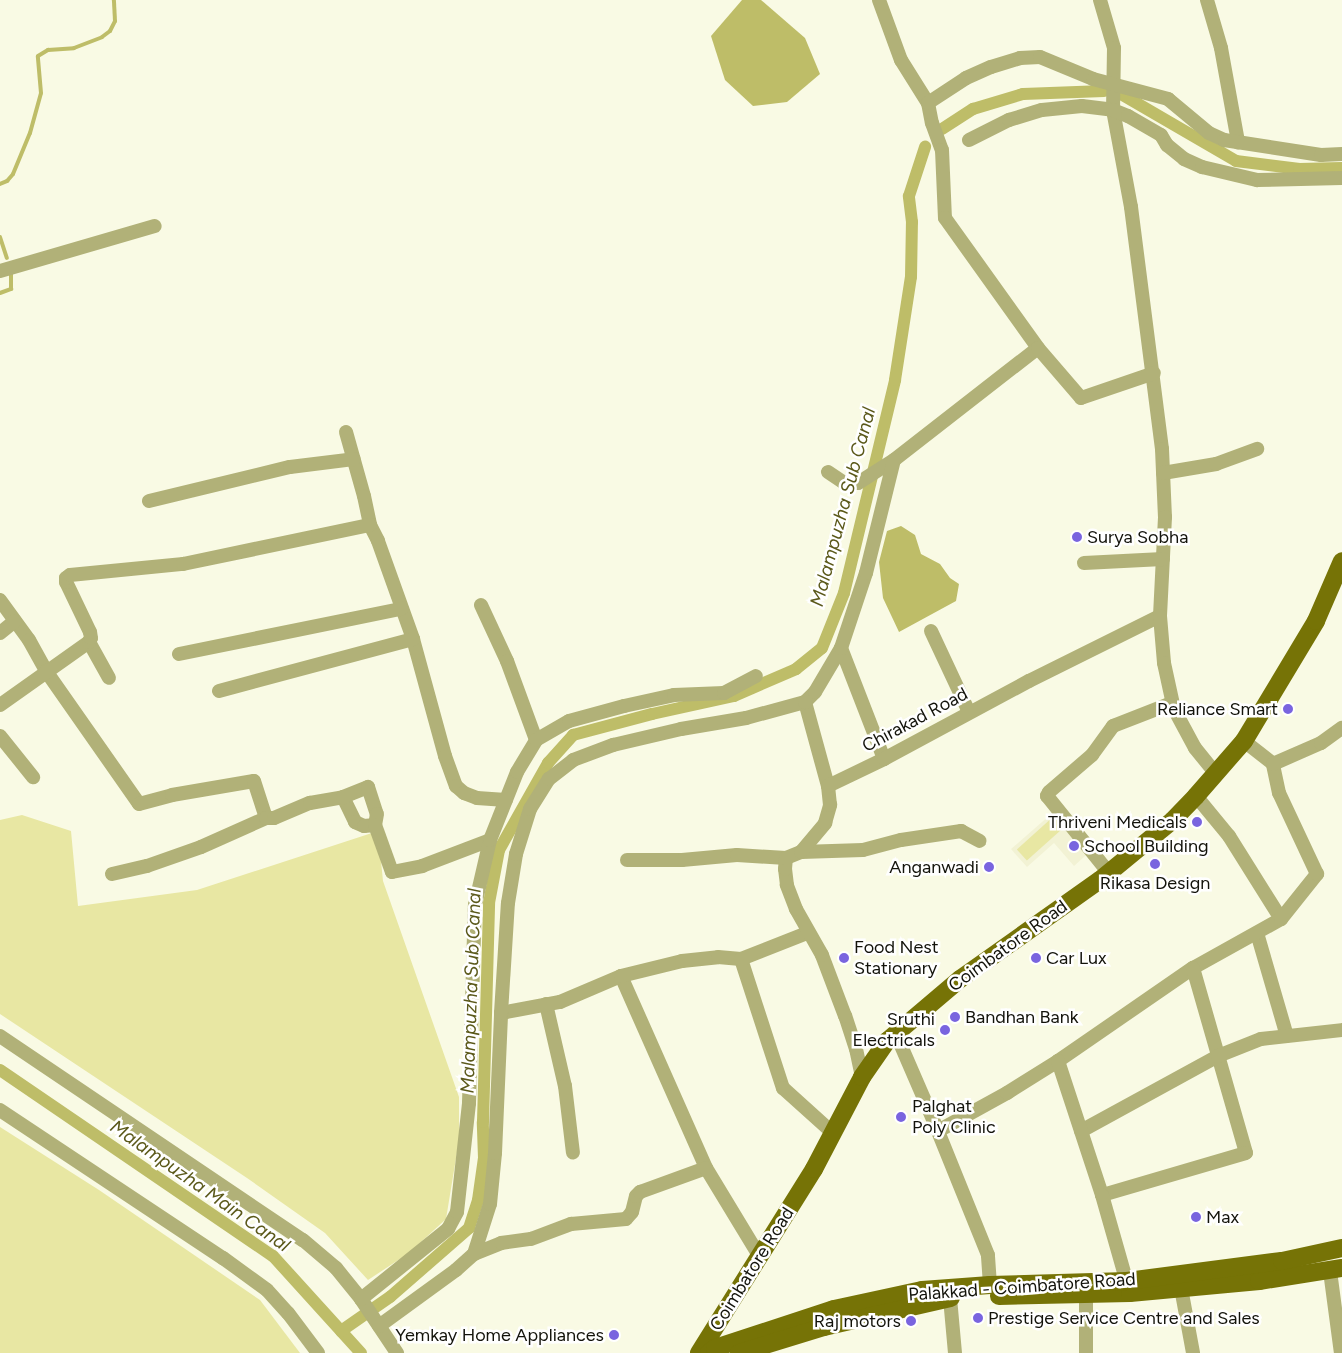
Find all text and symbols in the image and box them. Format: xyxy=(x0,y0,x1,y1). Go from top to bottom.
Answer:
water label: Malampuzha Sub Canal xyxy=(805,405,881,609)
place label: Surya Sobha xyxy=(1087,526,1188,548)
marker: Surya Sobha xyxy=(1071,531,1083,543)
street label: Chirakad Road xyxy=(858,683,972,757)
place label: Reliance Smart xyxy=(1157,698,1278,720)
marker: Reliance Smart xyxy=(1282,703,1294,715)
place label: Thriveni Medicals xyxy=(1048,811,1187,833)
marker: Thriveni Medicals xyxy=(1191,816,1203,828)
place label: School Building xyxy=(1084,835,1209,857)
marker: School Building xyxy=(1068,840,1080,852)
place label: Anganwadi xyxy=(889,856,979,878)
marker: Rikasa Design xyxy=(1149,858,1161,870)
marker: Anganwadi xyxy=(983,861,995,873)
place label: Rikasa Design xyxy=(1100,872,1210,894)
water label: Malampuzha Sub Canal xyxy=(456,888,486,1094)
street label: Coimbatore Road xyxy=(944,896,1072,996)
place label: Food Nest Stationary xyxy=(854,937,938,980)
place label: Car Lux xyxy=(1046,947,1107,969)
marker: Food Nest Stationary xyxy=(838,952,850,964)
marker: Car Lux xyxy=(1030,952,1042,964)
place label: Bandhan Bank xyxy=(965,1006,1078,1028)
place label: Sruthi Electricals xyxy=(852,1009,935,1052)
marker: Bandhan Bank xyxy=(949,1011,961,1023)
marker: Sruthi Electricals xyxy=(939,1024,951,1036)
place label: Palghat Poly Clinic xyxy=(912,1096,996,1138)
marker: Palghat Poly Clinic xyxy=(894,1110,908,1124)
water label: Malampuzha Main Canal xyxy=(106,1115,294,1257)
street label: Coimbatore Road xyxy=(705,1203,799,1335)
place label: Max xyxy=(1206,1206,1239,1228)
marker: Max xyxy=(1190,1211,1202,1223)
street label: Palakkad - Coimbatore Road xyxy=(908,1268,1136,1306)
place label: Prestige Service Centre and Sales xyxy=(988,1307,1260,1329)
place label: Raj motors xyxy=(814,1310,901,1332)
marker: Prestige Service Centre and Sales xyxy=(972,1312,984,1324)
marker: Raj motors xyxy=(905,1315,917,1327)
place label: Yemkay Home Appliances xyxy=(395,1324,604,1346)
marker: Yemkay Home Appliances xyxy=(608,1329,620,1341)

